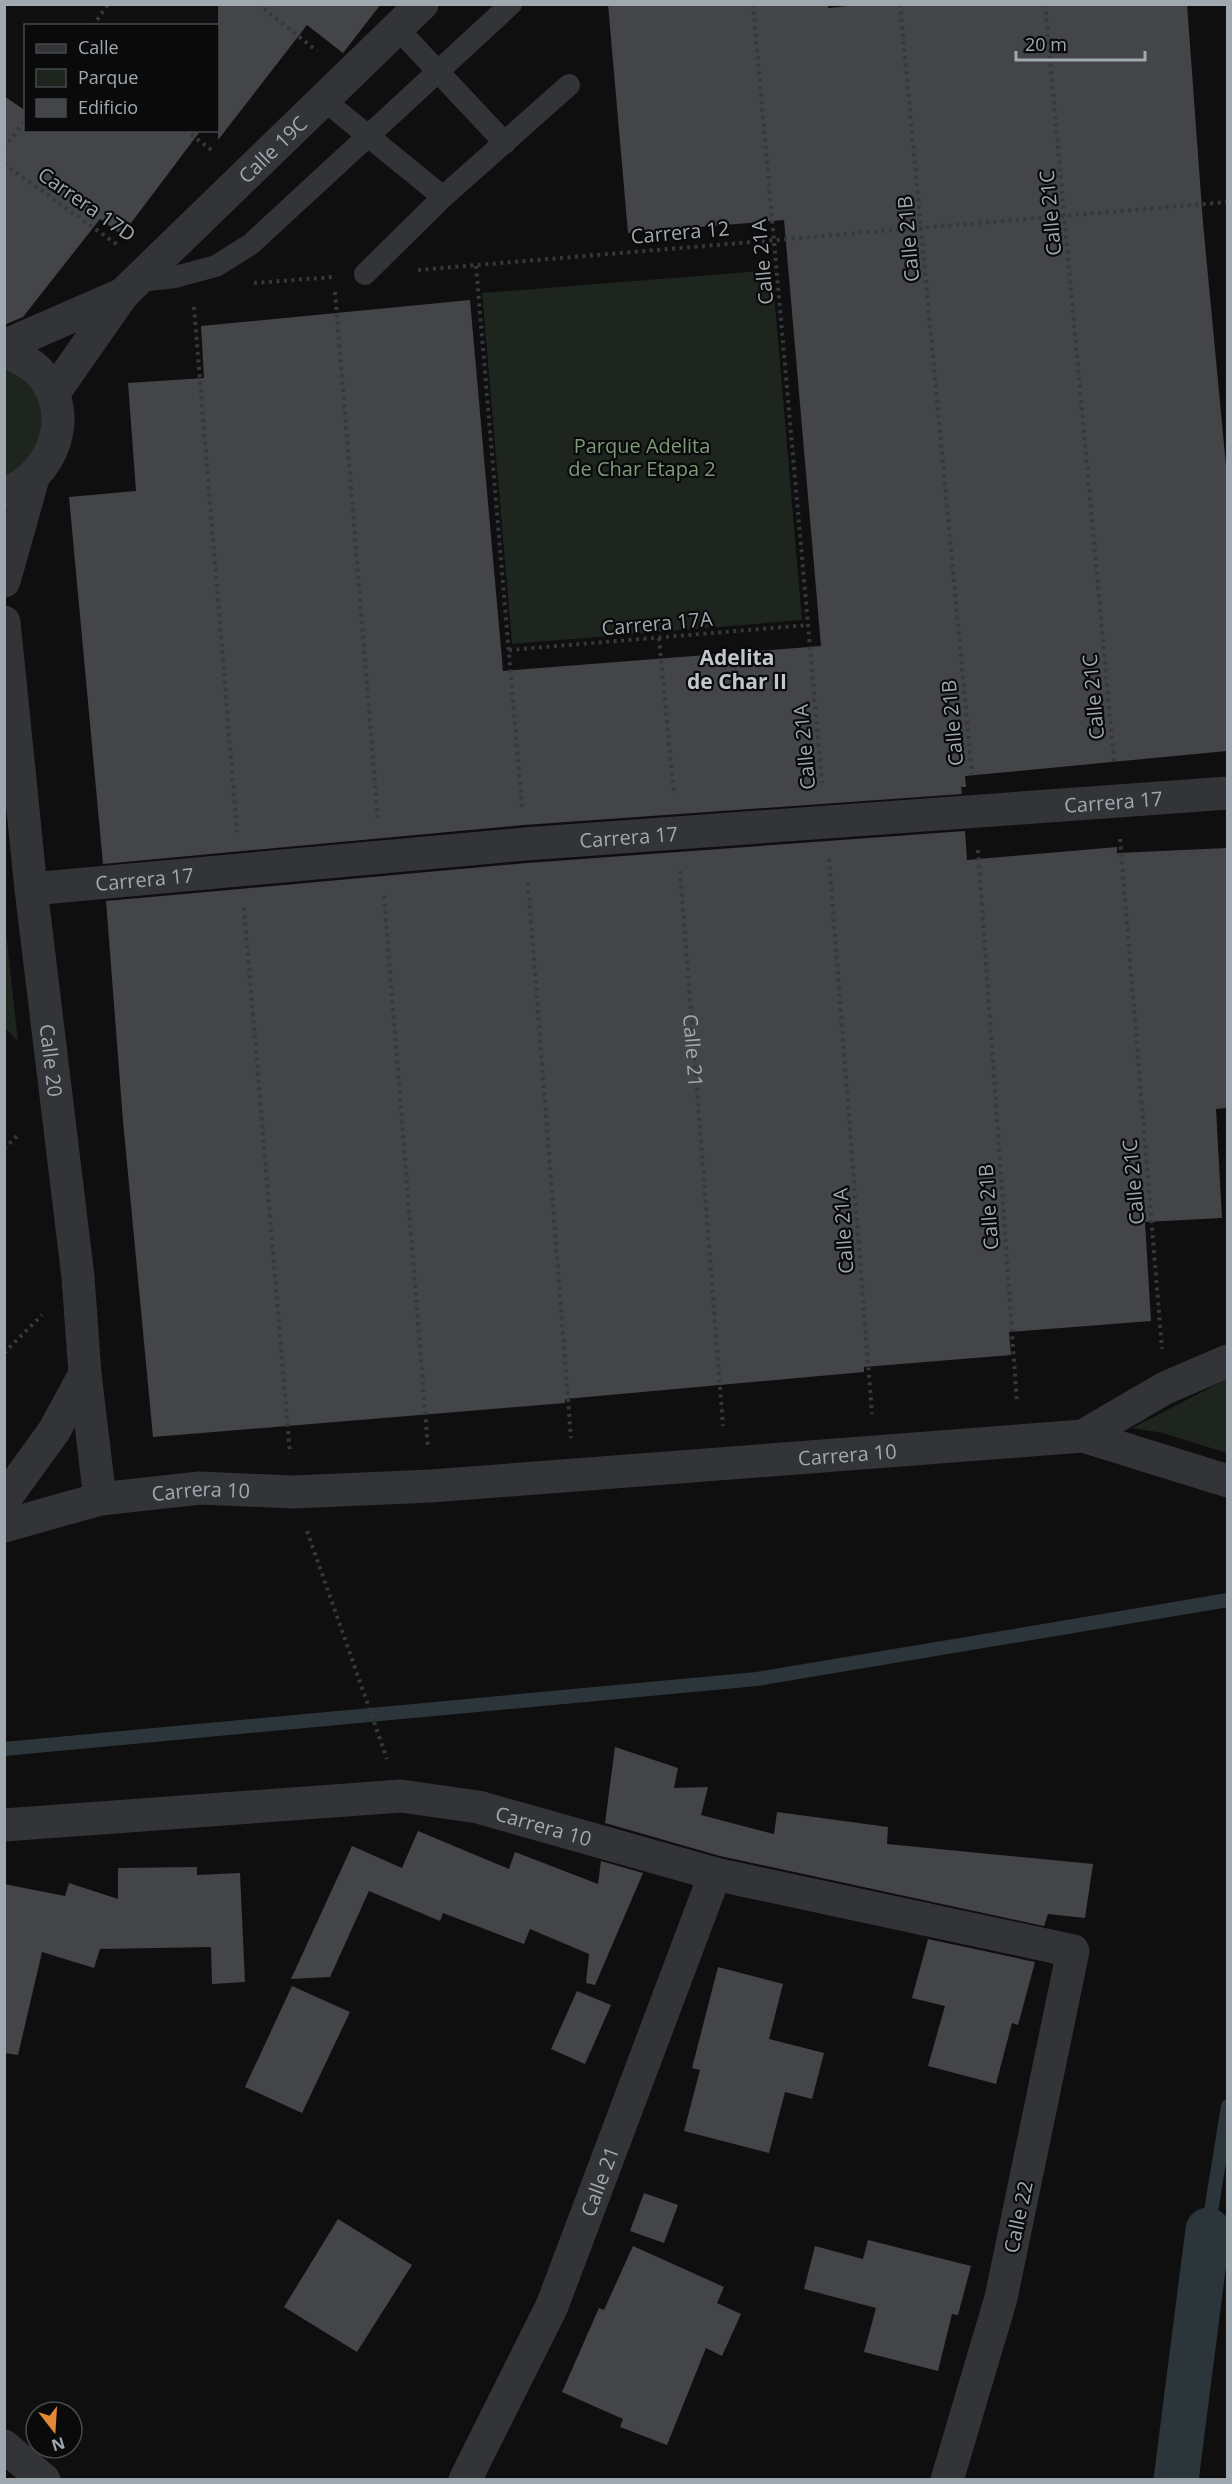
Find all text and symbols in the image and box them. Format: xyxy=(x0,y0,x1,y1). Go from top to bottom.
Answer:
legend xyxy=(24,24,219,132)
scale bar xyxy=(1016,24,1145,62)
text: 20 m xyxy=(1025,32,1067,56)
text: Calle xyxy=(78,35,119,59)
text: Parque xyxy=(78,65,138,89)
text: Edificio xyxy=(78,95,138,119)
street label: Calle 19C xyxy=(232,110,312,189)
street label: Carrera 17D xyxy=(33,160,141,248)
street label: Calle 21C xyxy=(1033,169,1067,257)
street label: Calle 21B xyxy=(891,195,925,283)
street label: Carrera 12 xyxy=(630,214,730,250)
street label: Calle 21A xyxy=(745,218,779,306)
park label: Parque Adelita de Char Etapa 2 xyxy=(568,432,716,482)
street label: Carrera 17A xyxy=(600,605,714,641)
district label: Adelita de Char II xyxy=(687,643,787,695)
street label: Calle 21C xyxy=(1076,653,1110,741)
street label: Calle 21B xyxy=(935,679,969,767)
street label: Calle 21A xyxy=(787,703,821,791)
street label: Carrera 17 xyxy=(1063,784,1164,818)
street label: Carrera 17 xyxy=(578,819,679,854)
street label: Carrera 17 xyxy=(94,861,195,897)
street label: Calle 21 xyxy=(678,1013,710,1088)
street label: Calle 20 xyxy=(34,1022,70,1098)
street label: Calle 21C xyxy=(1116,1138,1150,1226)
street label: Calle 21B xyxy=(972,1163,1004,1251)
street label: Calle 21A xyxy=(827,1187,859,1275)
street label: Carrera 10 xyxy=(797,1437,897,1471)
street label: Carrera 10 xyxy=(150,1474,251,1507)
street label: Carrera 10 xyxy=(492,1799,595,1852)
street label: Calle 21 xyxy=(574,2142,625,2220)
street label: Calle 22 xyxy=(997,2178,1039,2256)
north arrow xyxy=(24,2400,84,2460)
text: N xyxy=(49,2432,68,2457)

